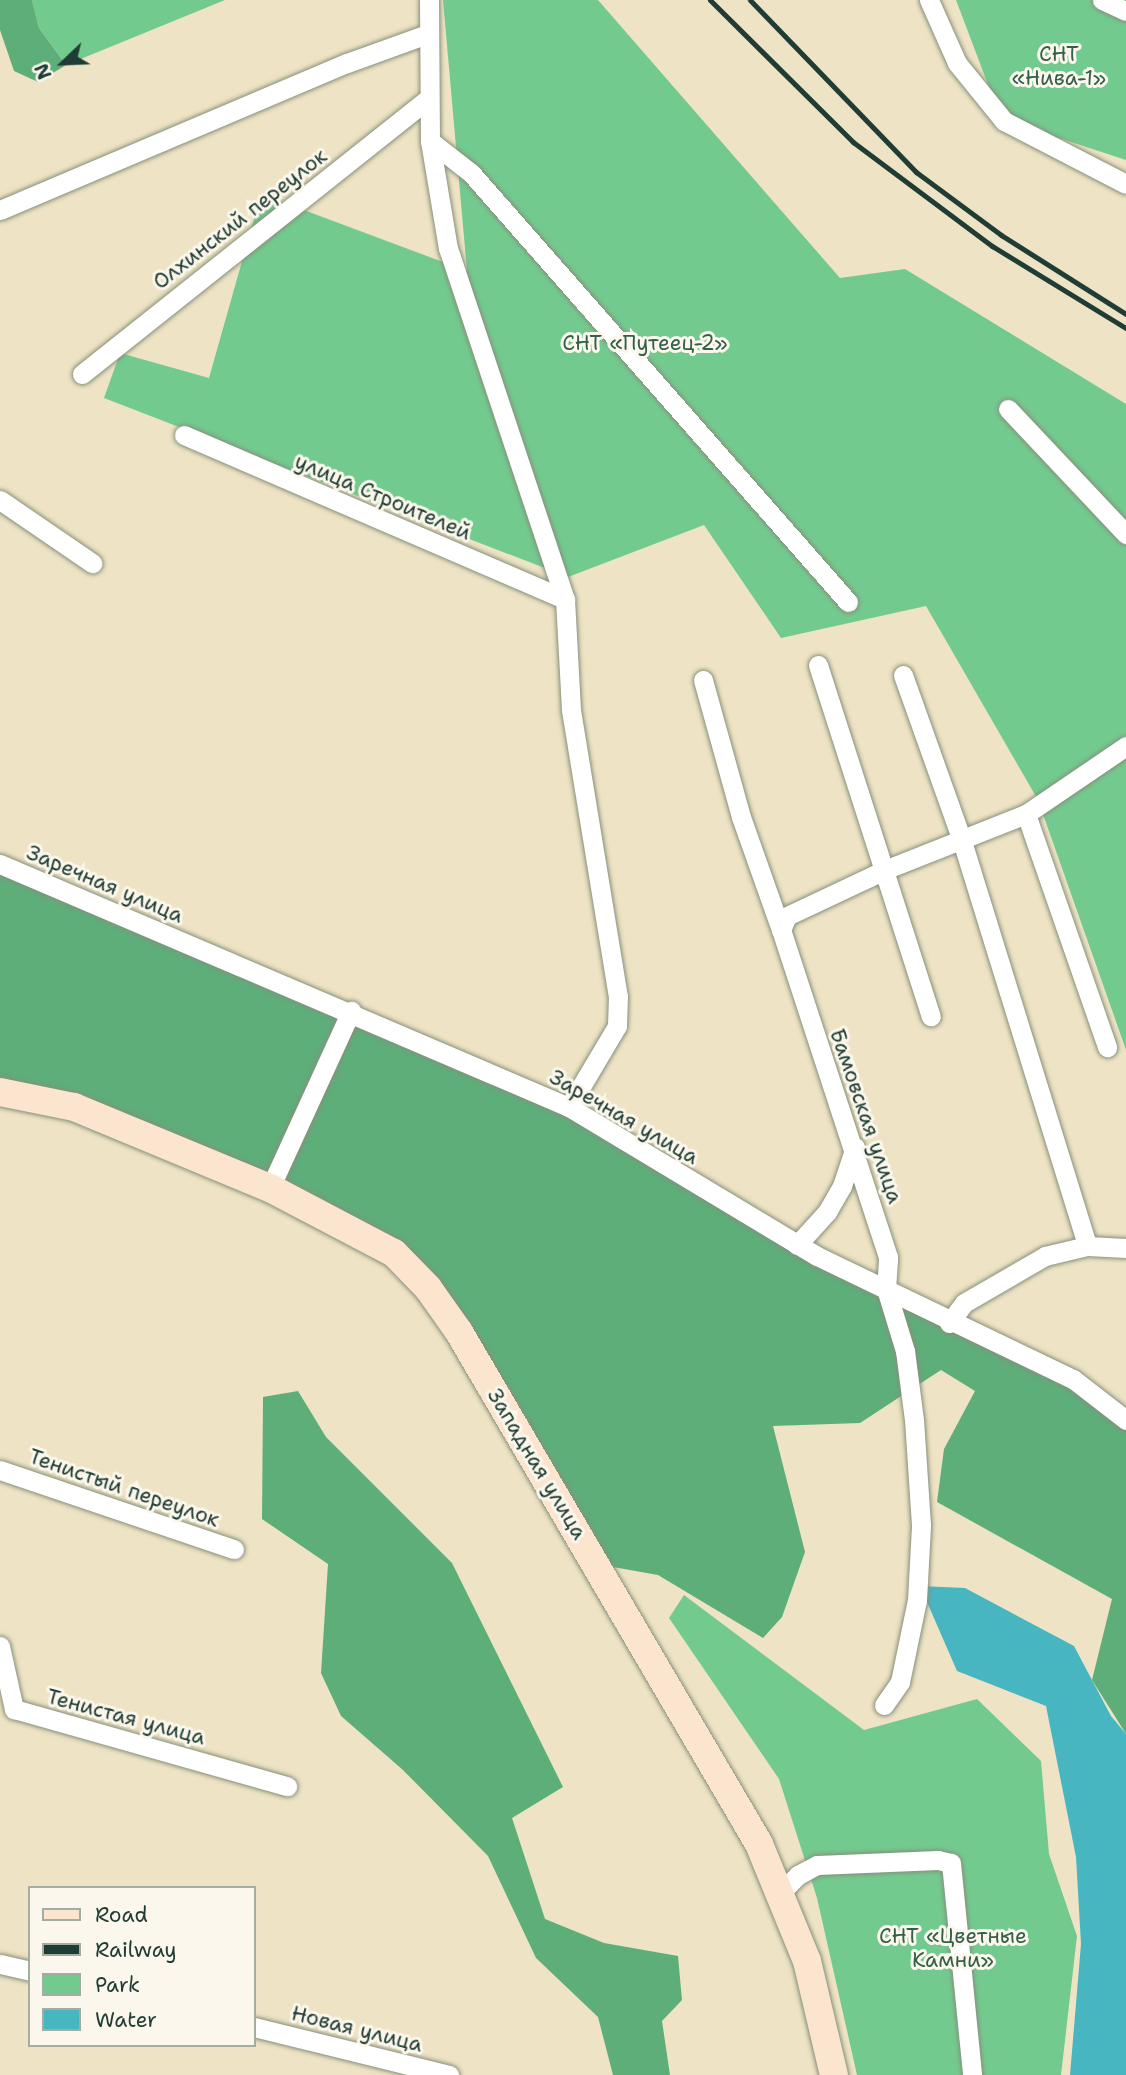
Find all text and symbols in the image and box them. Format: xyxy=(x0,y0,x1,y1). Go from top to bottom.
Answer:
north arrow xyxy=(28,28,98,98)
park label: СНТ «Нива-1» xyxy=(1012,41,1106,91)
text: N xyxy=(29,60,58,83)
street label: Олхинский переулок xyxy=(148,143,332,295)
park label: СНТ «Путеец-2» xyxy=(562,330,728,356)
street label: улица Строителей xyxy=(291,449,475,545)
street label: Заречная улица xyxy=(23,840,187,928)
street label: Бамовская улица xyxy=(824,1025,908,1207)
street label: Заречная улица xyxy=(545,1064,703,1170)
street label: Западная улица xyxy=(482,1384,592,1544)
street label: Тенистый переулок xyxy=(26,1444,222,1532)
street label: Тенистая улица xyxy=(44,1684,208,1750)
legend xyxy=(28,1886,256,2047)
text: Road xyxy=(95,1901,148,1929)
park label: СНТ «Цветные Камни» xyxy=(879,1923,1027,1973)
text: Railway xyxy=(95,1936,177,1964)
text: Park xyxy=(95,1971,140,1999)
street label: Новая улица xyxy=(289,2001,425,2057)
text: Water xyxy=(95,2006,157,2034)

